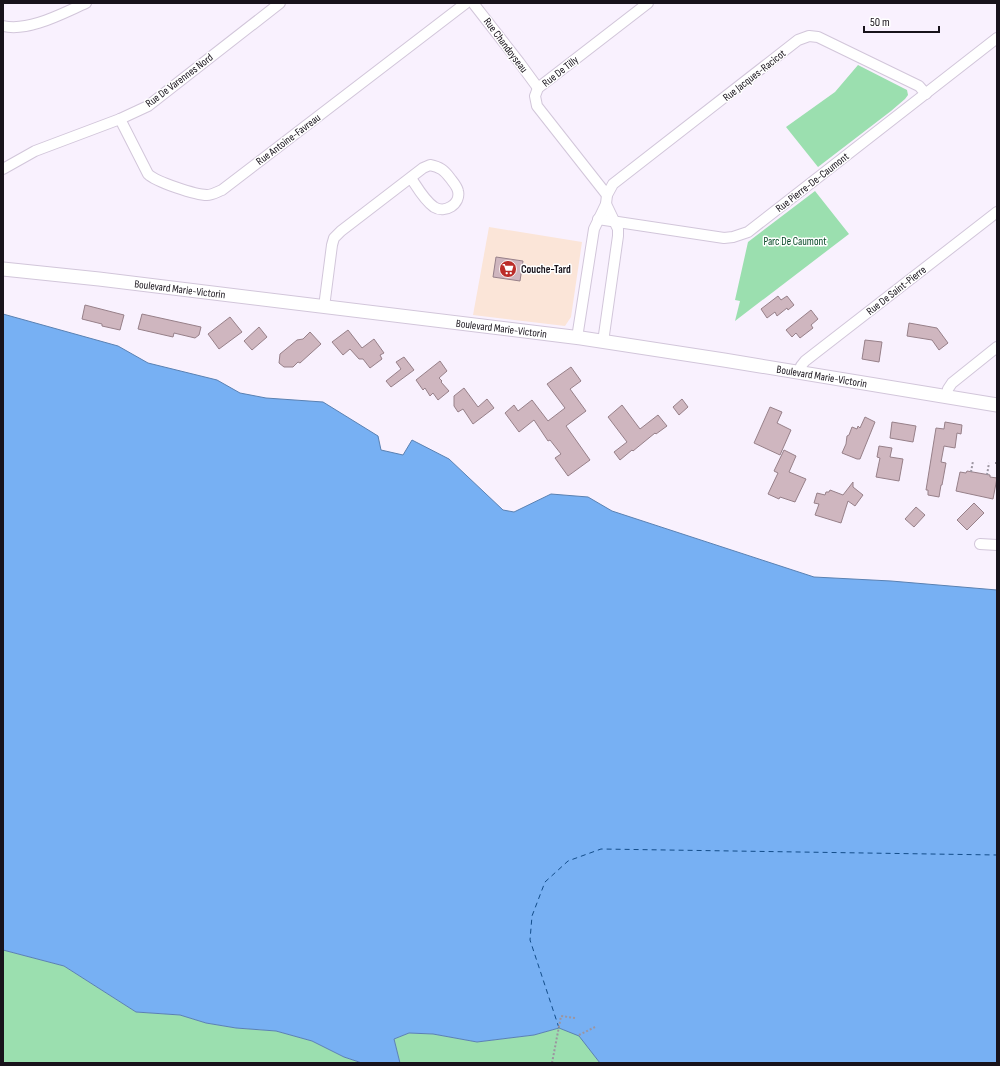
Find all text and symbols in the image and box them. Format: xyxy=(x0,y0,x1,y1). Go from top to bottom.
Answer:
scale bar xyxy=(864,8,939,34)
street label: Rue Chandoyseau xyxy=(481,15,531,76)
text: 50 m xyxy=(870,15,890,30)
street label: Rue Jacques-Racicot xyxy=(720,46,789,104)
street label: Rue De Varennes Nord xyxy=(143,51,216,110)
street label: Rue De Tilly xyxy=(540,53,582,90)
street label: Rue Antoine-Favreau xyxy=(254,111,323,168)
street label: Rue Pierre-De-Caumont xyxy=(773,149,852,215)
park label: Parc De Caumont xyxy=(763,235,827,248)
supermarket icon: Couche-Tard xyxy=(498,259,518,279)
place label: Couche-Tard xyxy=(521,263,571,276)
street label: Rue De Saint-Pierre xyxy=(864,263,929,318)
street label: Boulevard Marie-Victorin xyxy=(134,277,226,301)
street label: Boulevard Marie-Victorin xyxy=(455,317,548,341)
street label: Boulevard Marie-Victorin xyxy=(776,363,868,391)

